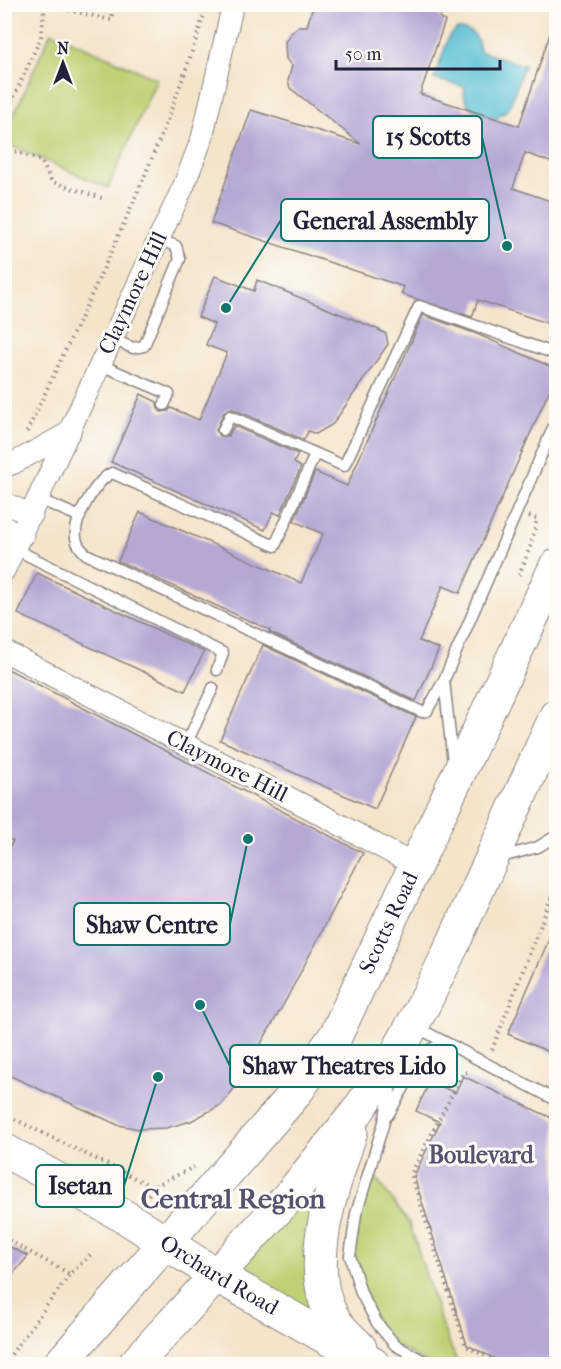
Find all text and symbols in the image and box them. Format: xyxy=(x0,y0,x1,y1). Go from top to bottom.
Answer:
north arrow xyxy=(33,33,93,93)
scale bar xyxy=(336,33,500,71)
text: N xyxy=(57,39,70,58)
text: 50 m xyxy=(345,44,382,65)
callout: 15 Scotts xyxy=(373,116,482,158)
text: 15 Scotts xyxy=(385,123,471,151)
callout: General Assembly xyxy=(281,199,489,241)
text: General Assembly xyxy=(293,207,478,235)
street label: Claymore Hill xyxy=(93,227,173,359)
street label: Claymore Hill xyxy=(162,724,292,808)
street label: Scotts Road xyxy=(354,866,424,978)
callout: Shaw Centre xyxy=(74,903,230,945)
text: Shaw Centre xyxy=(86,911,218,939)
callout: Shaw Theatres Lido xyxy=(230,1045,457,1087)
text: Shaw Theatres Lido xyxy=(242,1052,446,1080)
district label: Boulevard xyxy=(428,1141,534,1169)
callout: Isetan xyxy=(36,1165,124,1207)
text: Isetan xyxy=(48,1172,113,1200)
district label: Central Region xyxy=(141,1182,326,1215)
street label: Orchard Road xyxy=(155,1229,284,1321)

